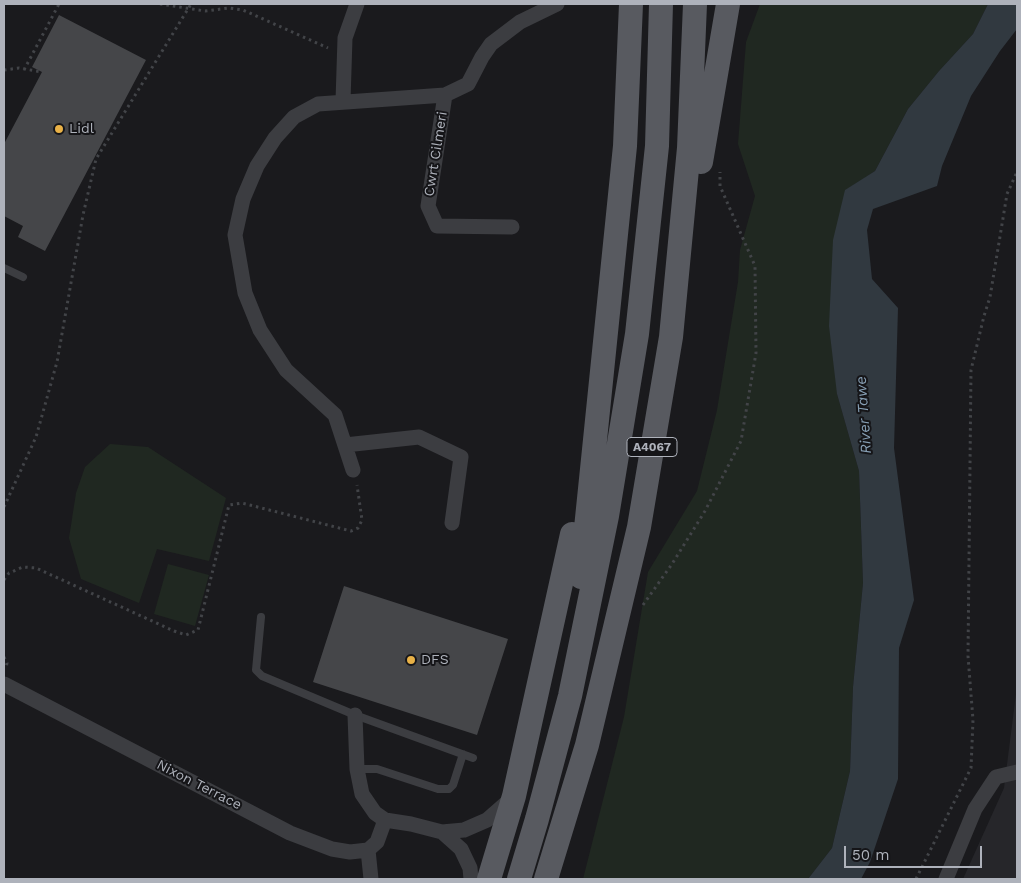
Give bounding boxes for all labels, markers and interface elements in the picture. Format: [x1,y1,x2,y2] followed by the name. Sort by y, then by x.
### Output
[421,110,451,198] street label: Cwrt Cilmeri
[69,121,94,137] place label: Lidl
[53,123,65,135] marker: Lidl
[852,376,876,454] water label: River Tawe
[627,438,677,457] road number: A4067
[421,652,449,668] place label: DFS
[405,654,417,666] marker: DFS
[154,756,244,814] street label: Nixon Terrace
[846,836,984,868] scale bar
[852,846,889,864] text: 50 m

